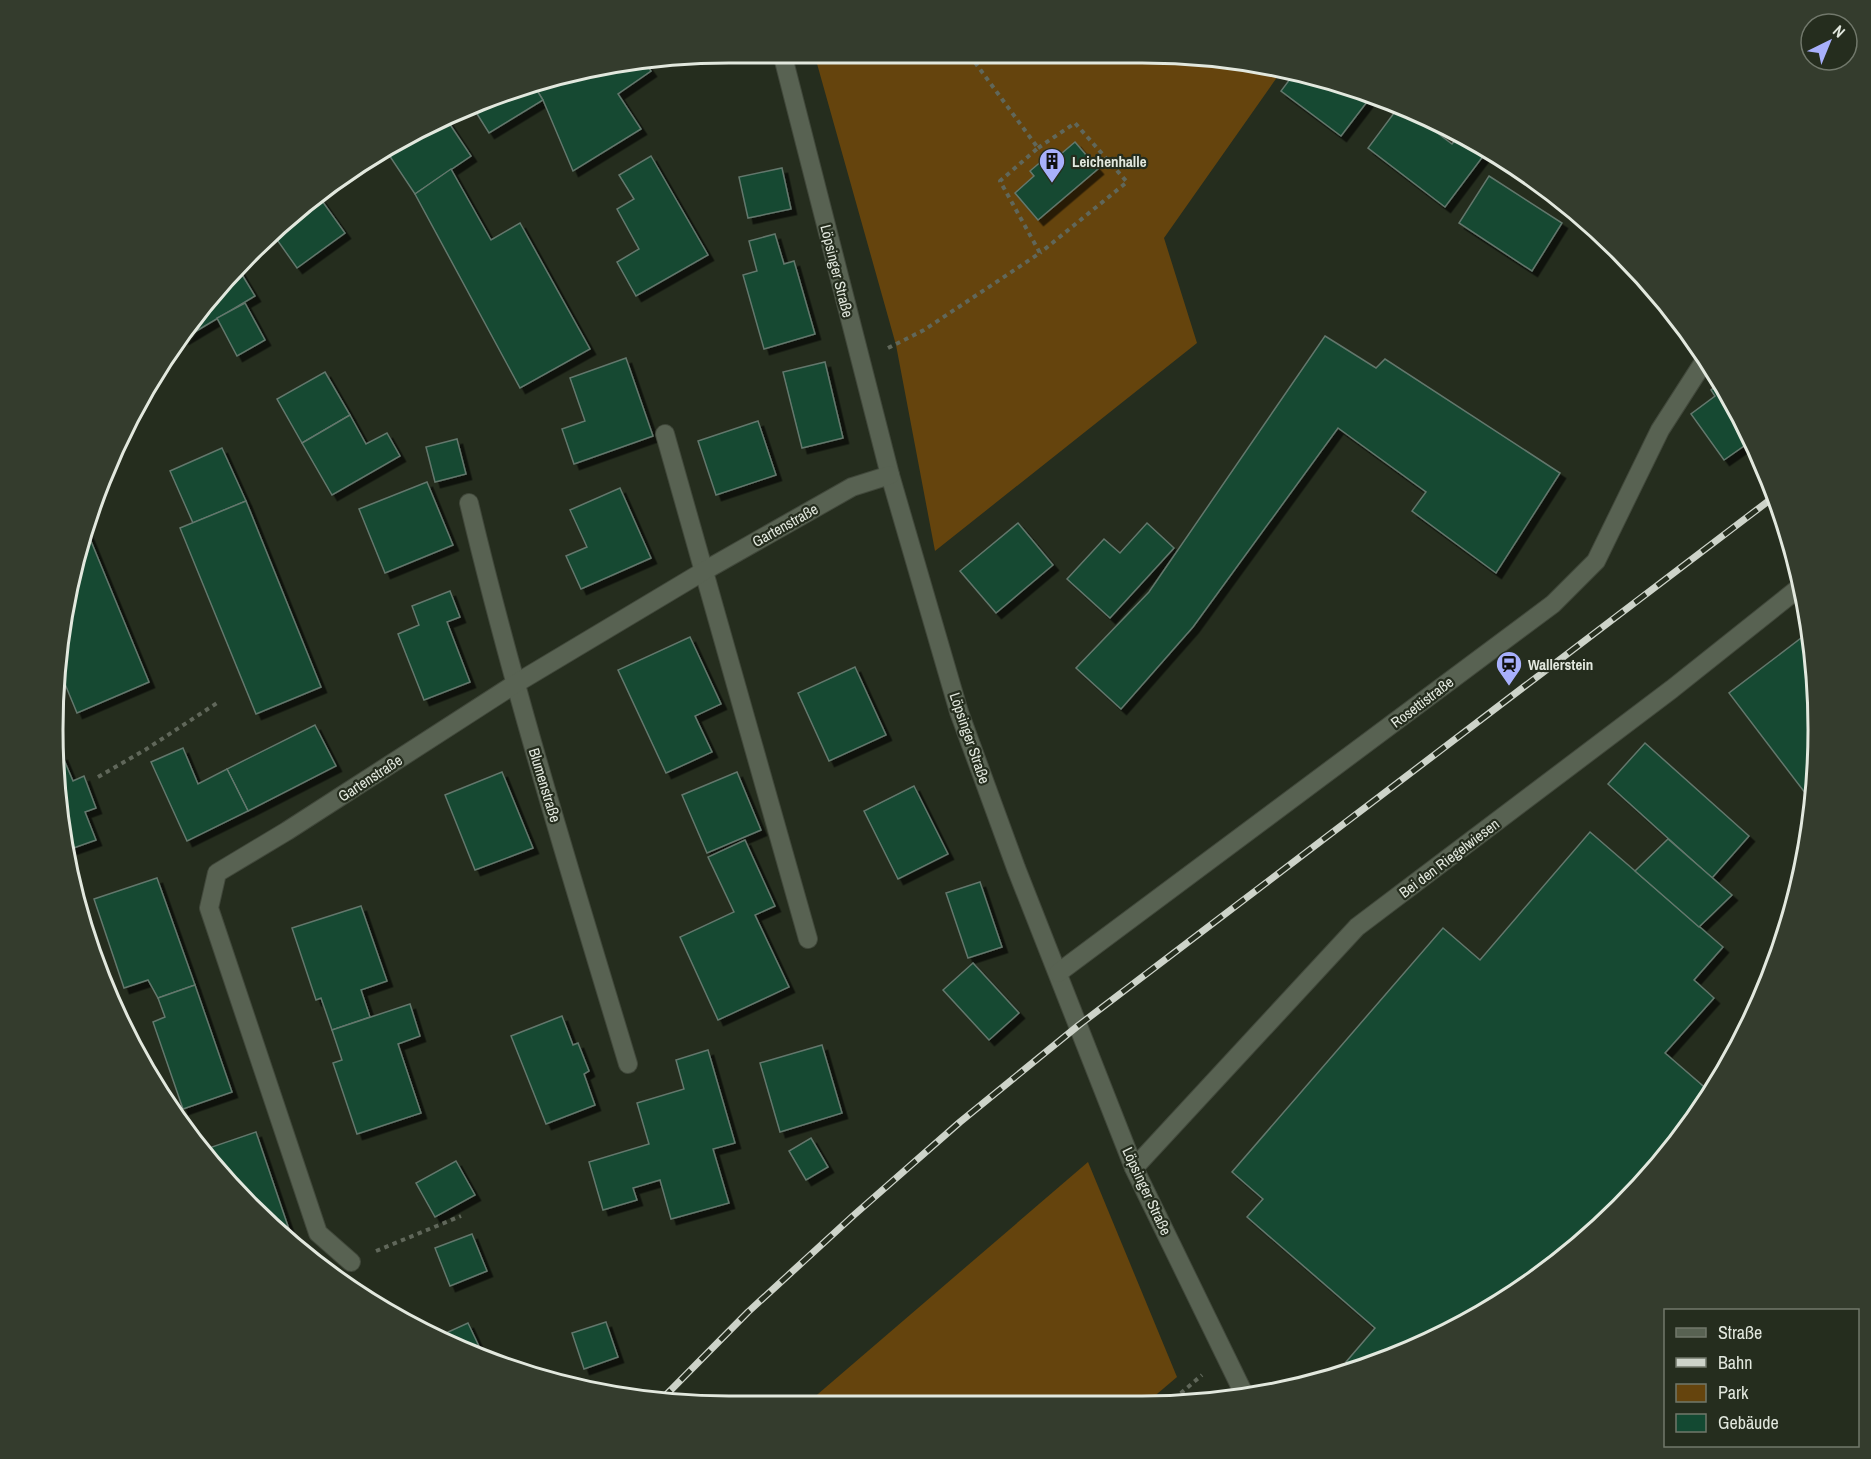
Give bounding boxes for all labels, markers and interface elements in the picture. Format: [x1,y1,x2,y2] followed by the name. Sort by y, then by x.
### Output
[1799,12,1859,72] north arrow
[1828,20,1850,42] text: N
[1037,146,1067,184] building icon: Leichenhalle
[1072,151,1147,172] place label: Leichenhalle
[815,222,859,320] street label: Löpsinger Straße
[748,498,822,552] street label: Gartenstraße
[1494,649,1524,687] station icon: Wallerstein
[1528,654,1593,675] place label: Wallerstein
[1386,671,1458,733] street label: Rosettistraße
[945,690,995,786] street label: Löpsinger Straße
[524,745,566,825] street label: Blumenstraße
[334,749,406,807] street label: Gartenstraße
[1395,813,1503,903] street label: Bei den Riegelwiesen
[1117,1143,1177,1239] street label: Löpsinger Straße
[1664,1309,1859,1447] legend
[1718,1320,1762,1345] text: Straße
[1718,1350,1752,1375] text: Bahn
[1718,1380,1749,1405] text: Park
[1718,1410,1779,1435] text: Gebäude

